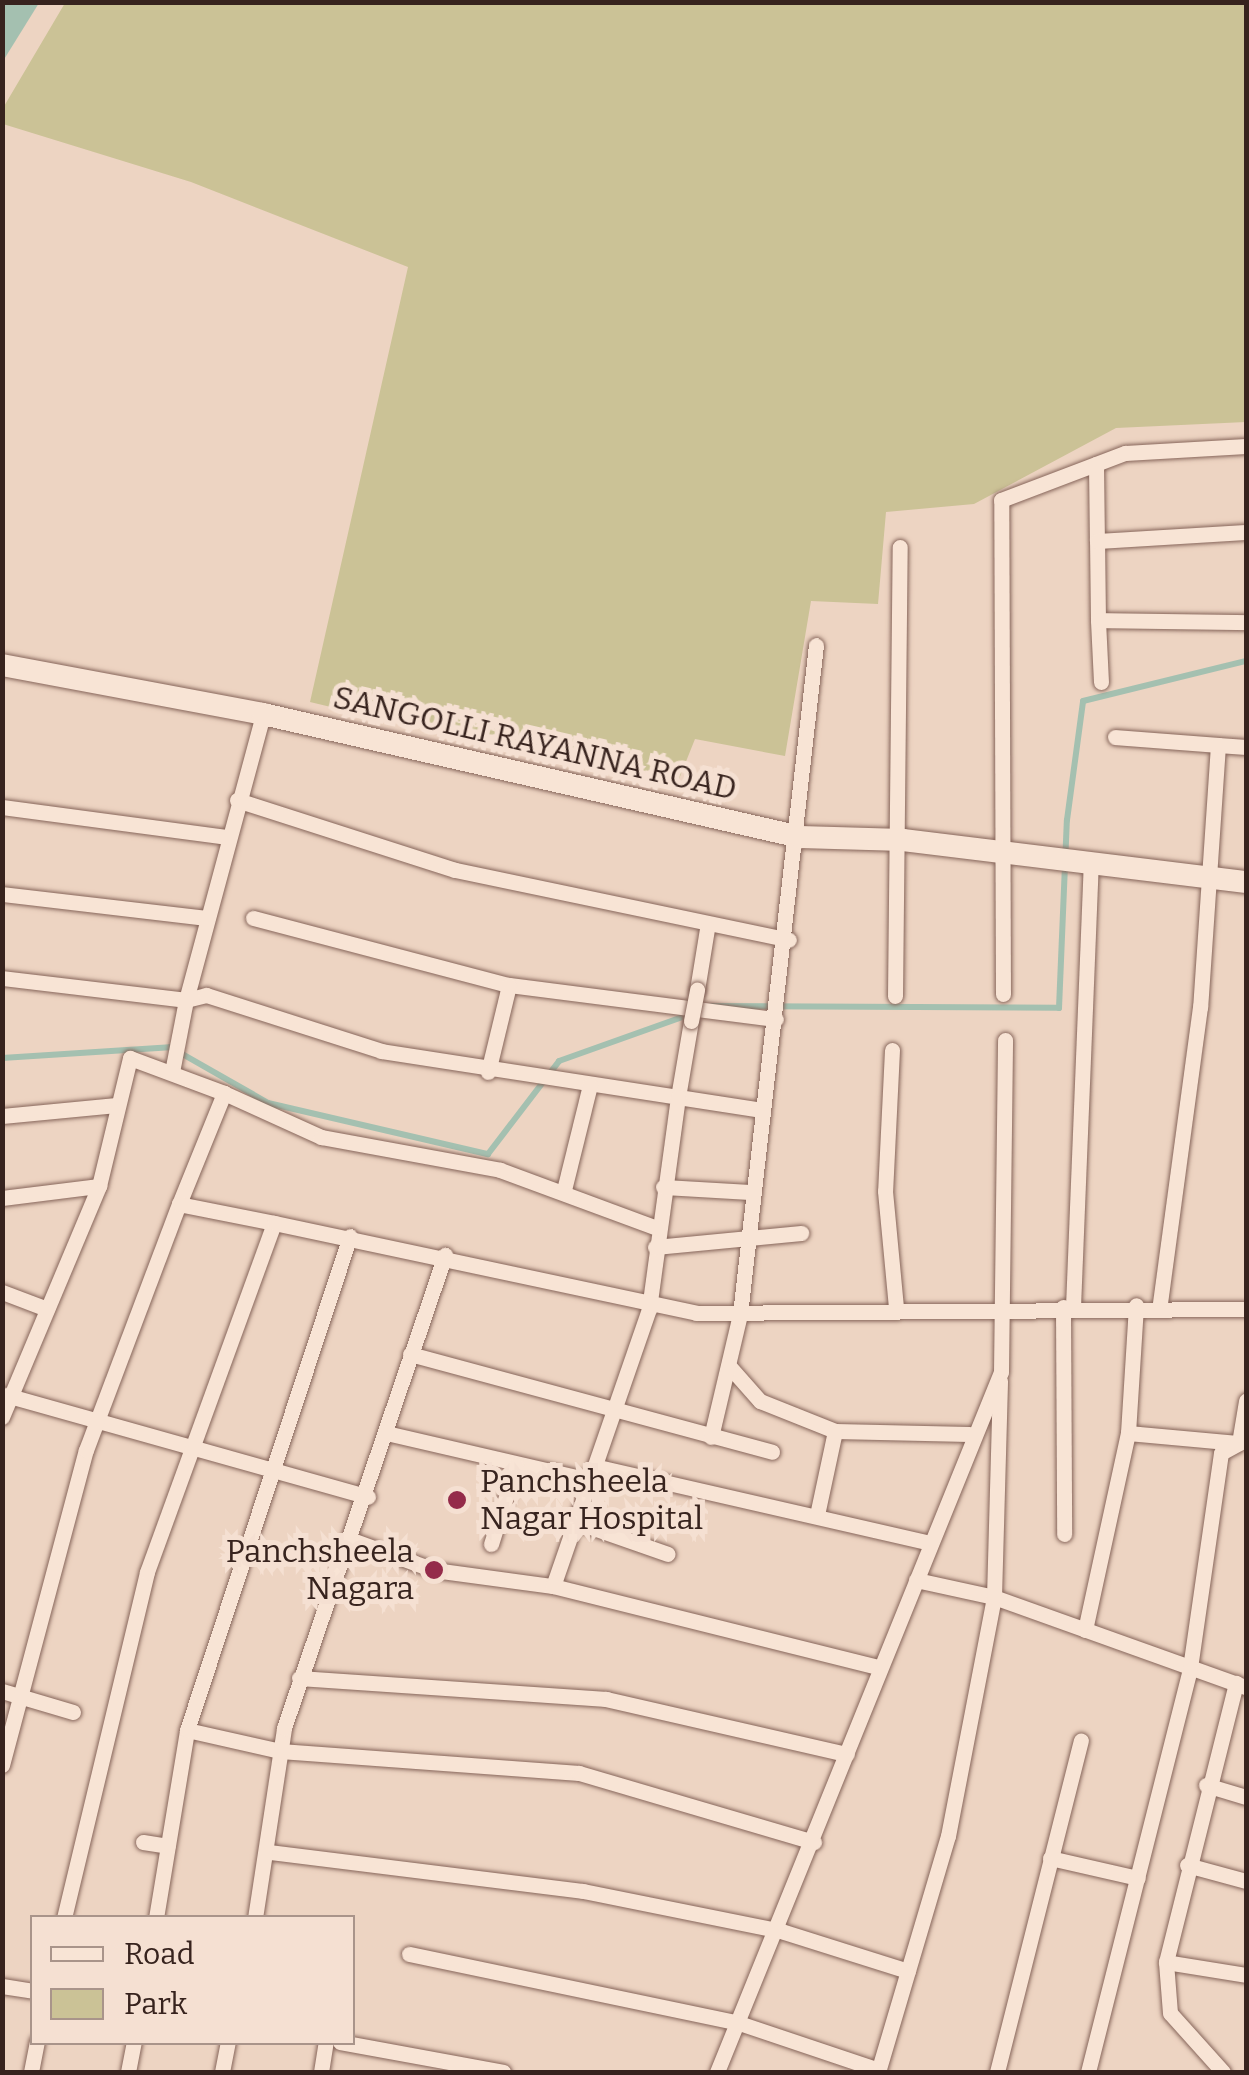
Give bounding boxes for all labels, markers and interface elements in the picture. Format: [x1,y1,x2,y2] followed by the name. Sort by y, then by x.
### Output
[330,678,740,808] street label: SANGOLLI RAYANNA ROAD
[480,1463,703,1538] place label: Panchsheela Nagar Hospital
[444,1487,470,1513] marker: Panchsheela Nagar Hospital
[226,1533,414,1608] place label: Panchsheela Nagara
[423,1559,445,1581] marker: Panchsheela Nagara
[30,1915,355,2045] legend
[124,1936,195,1972] text: Road
[124,1986,187,2022] text: Park

